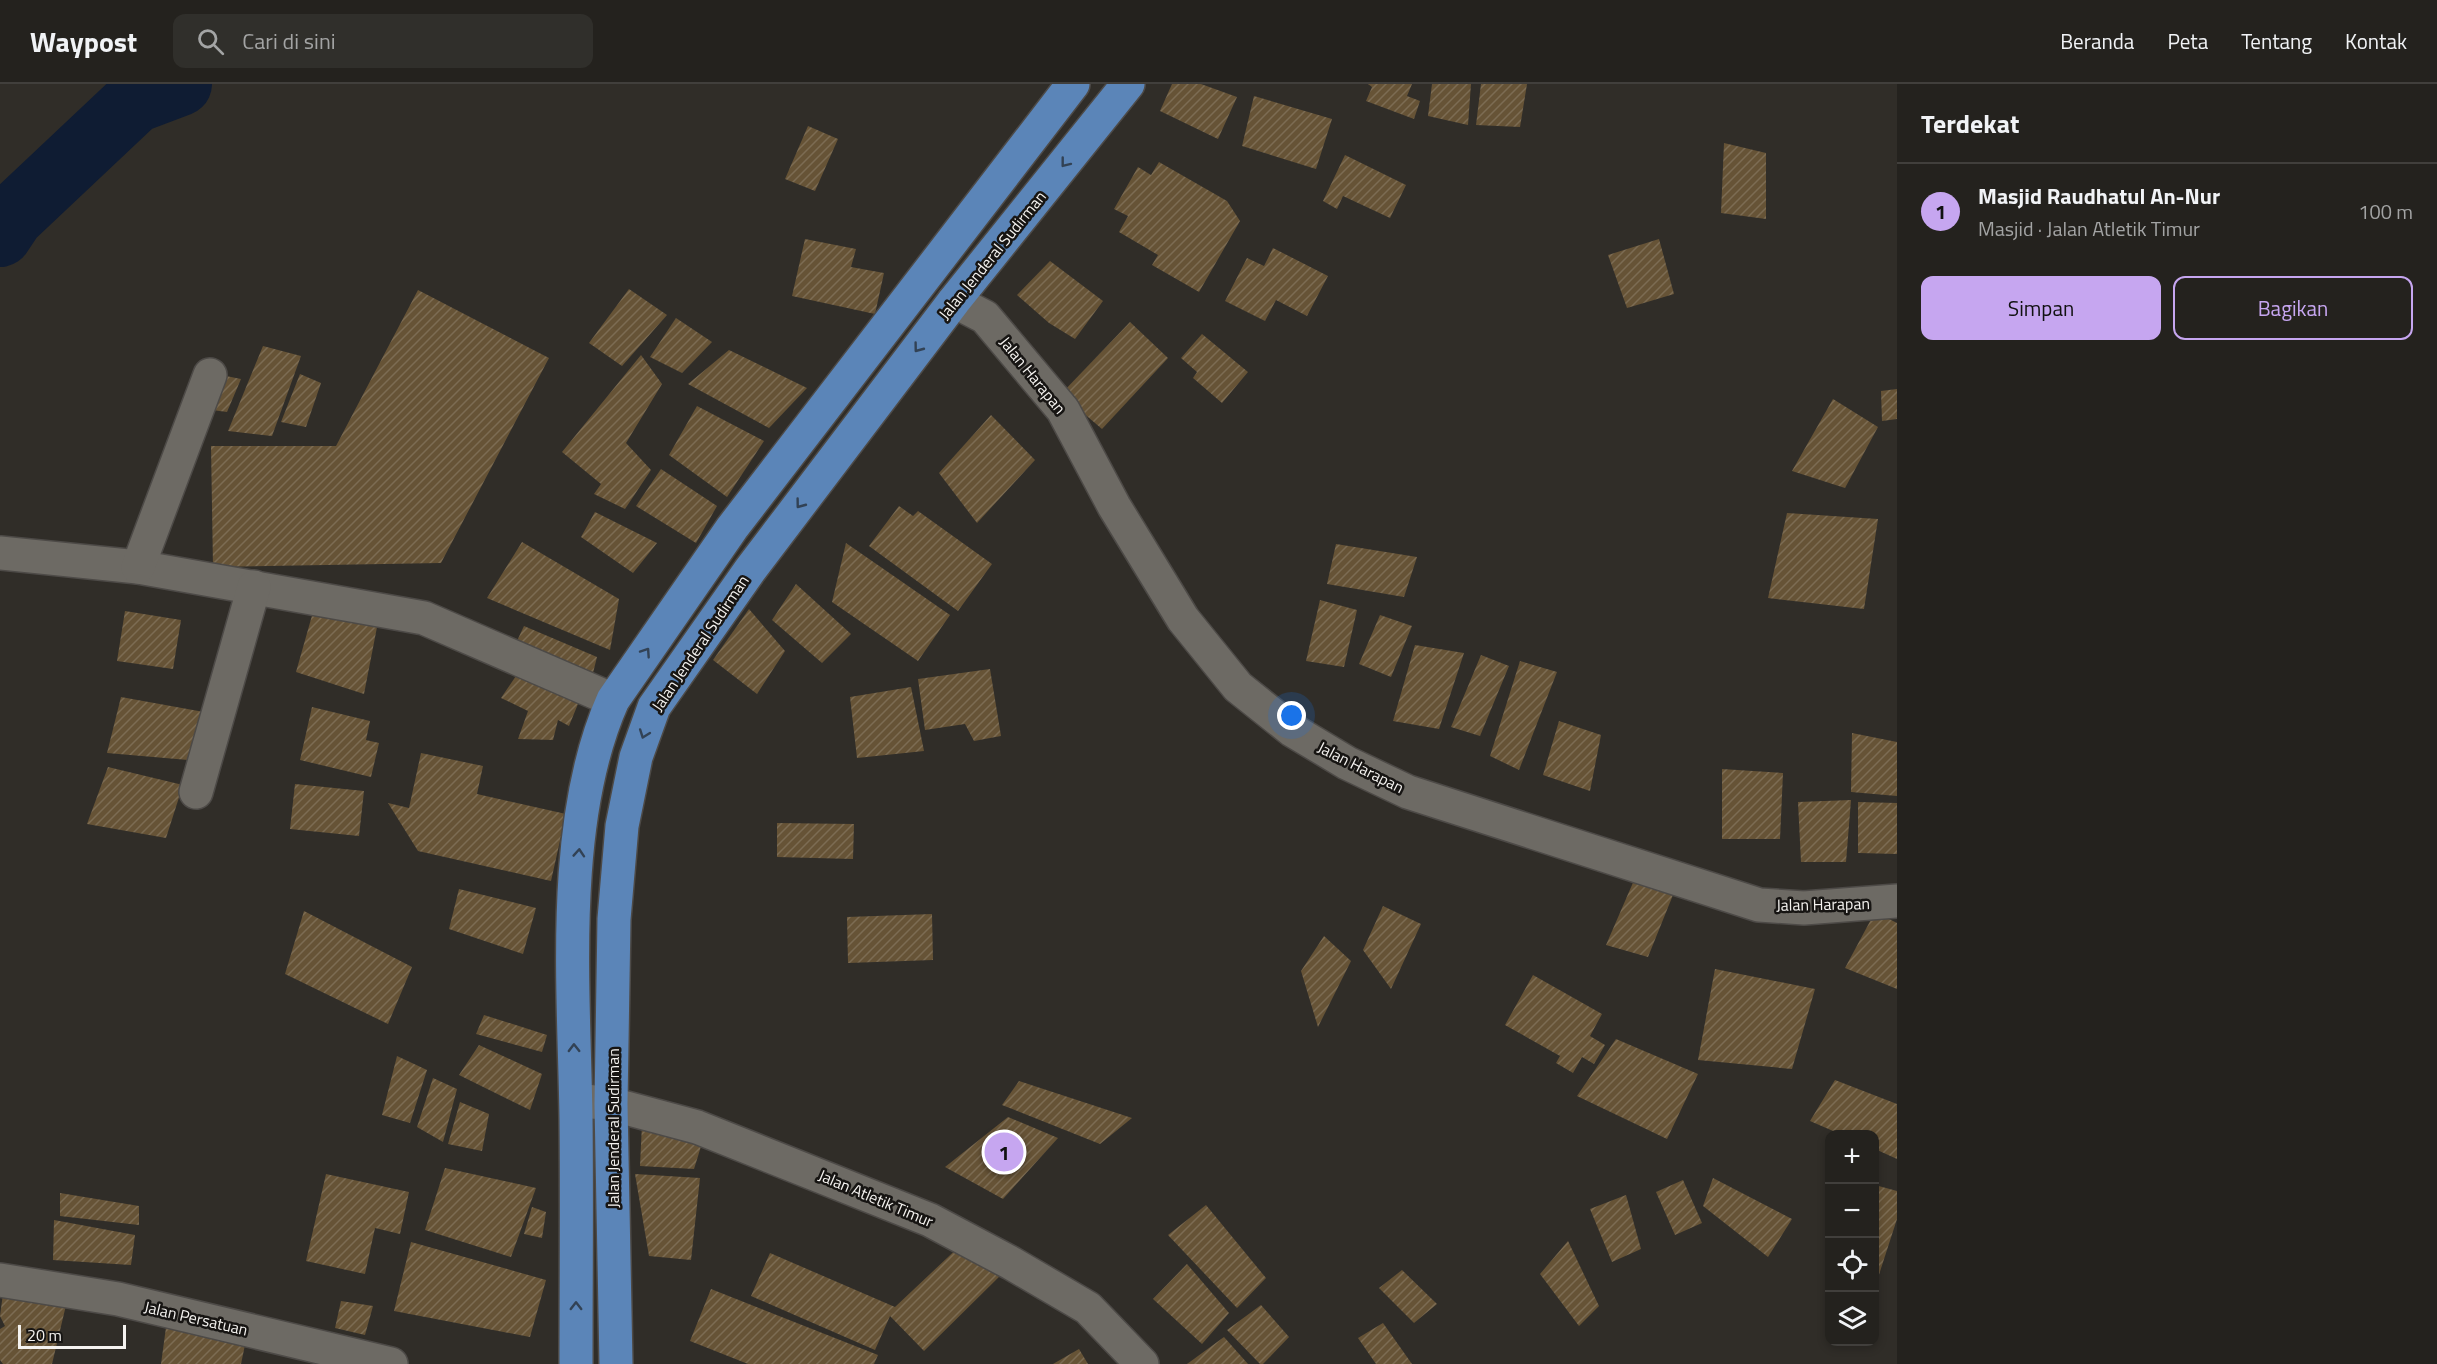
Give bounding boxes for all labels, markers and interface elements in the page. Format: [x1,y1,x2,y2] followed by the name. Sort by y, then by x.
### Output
[173,14,593,68] search box
[30,20,137,63] text: Waypost
[242,24,336,58] text: Cari di sini
[194,25,227,58] icon: search
[2060,25,2134,57] text: Beranda
[2167,25,2208,57] text: Peta
[2241,25,2312,57] text: Tentang
[2345,25,2407,57] text: Kontak
[1921,104,2020,143] text: Terdekat
[1062,156,1073,167] one-way arrow
[1978,179,2220,213] text: Masjid Raudhatul An-Nur
[932,185,1052,325] street label: Jalan Jenderal Sudirman
[1935,196,1946,227] text: 1
[2358,196,2413,227] text: 100 m
[1978,213,2200,244] text: Masjid · Jalan Atletik Timur
[1921,276,2161,340] button: Simpan
[2173,276,2413,340] button: Bagikan
[994,331,1072,419] street label: Jalan Harapan
[914,342,925,353] one-way arrow
[797,497,808,508] one-way arrow
[645,570,755,716] street label: Jalan Jenderal Sudirman
[639,647,650,658] one-way arrow
[1277,701,1306,730] your location
[639,728,652,739] one-way arrow
[1314,735,1408,799] street label: Jalan Harapan
[572,848,585,857] one-way arrow
[1776,891,1870,917] street label: Jalan Harapan
[568,1043,580,1052] one-way arrow
[601,1048,625,1208] street label: Jalan Jenderal Sudirman
[984,1130,1024,1174] pin: 1
[1825,1130,1879,1346] map controls
[1825,1130,1879,1184] button: +
[815,1163,938,1233] street label: Jalan Atletik Timur
[1825,1184,1879,1238] button: −
[1825,1238,1879,1292] button: locate
[1825,1292,1879,1346] button: layers
[142,1294,250,1342] street label: Jalan Persatuan
[570,1301,582,1310] one-way arrow
[18,1322,126,1350] scale bar
[27,1323,62,1347] text: 20 m

